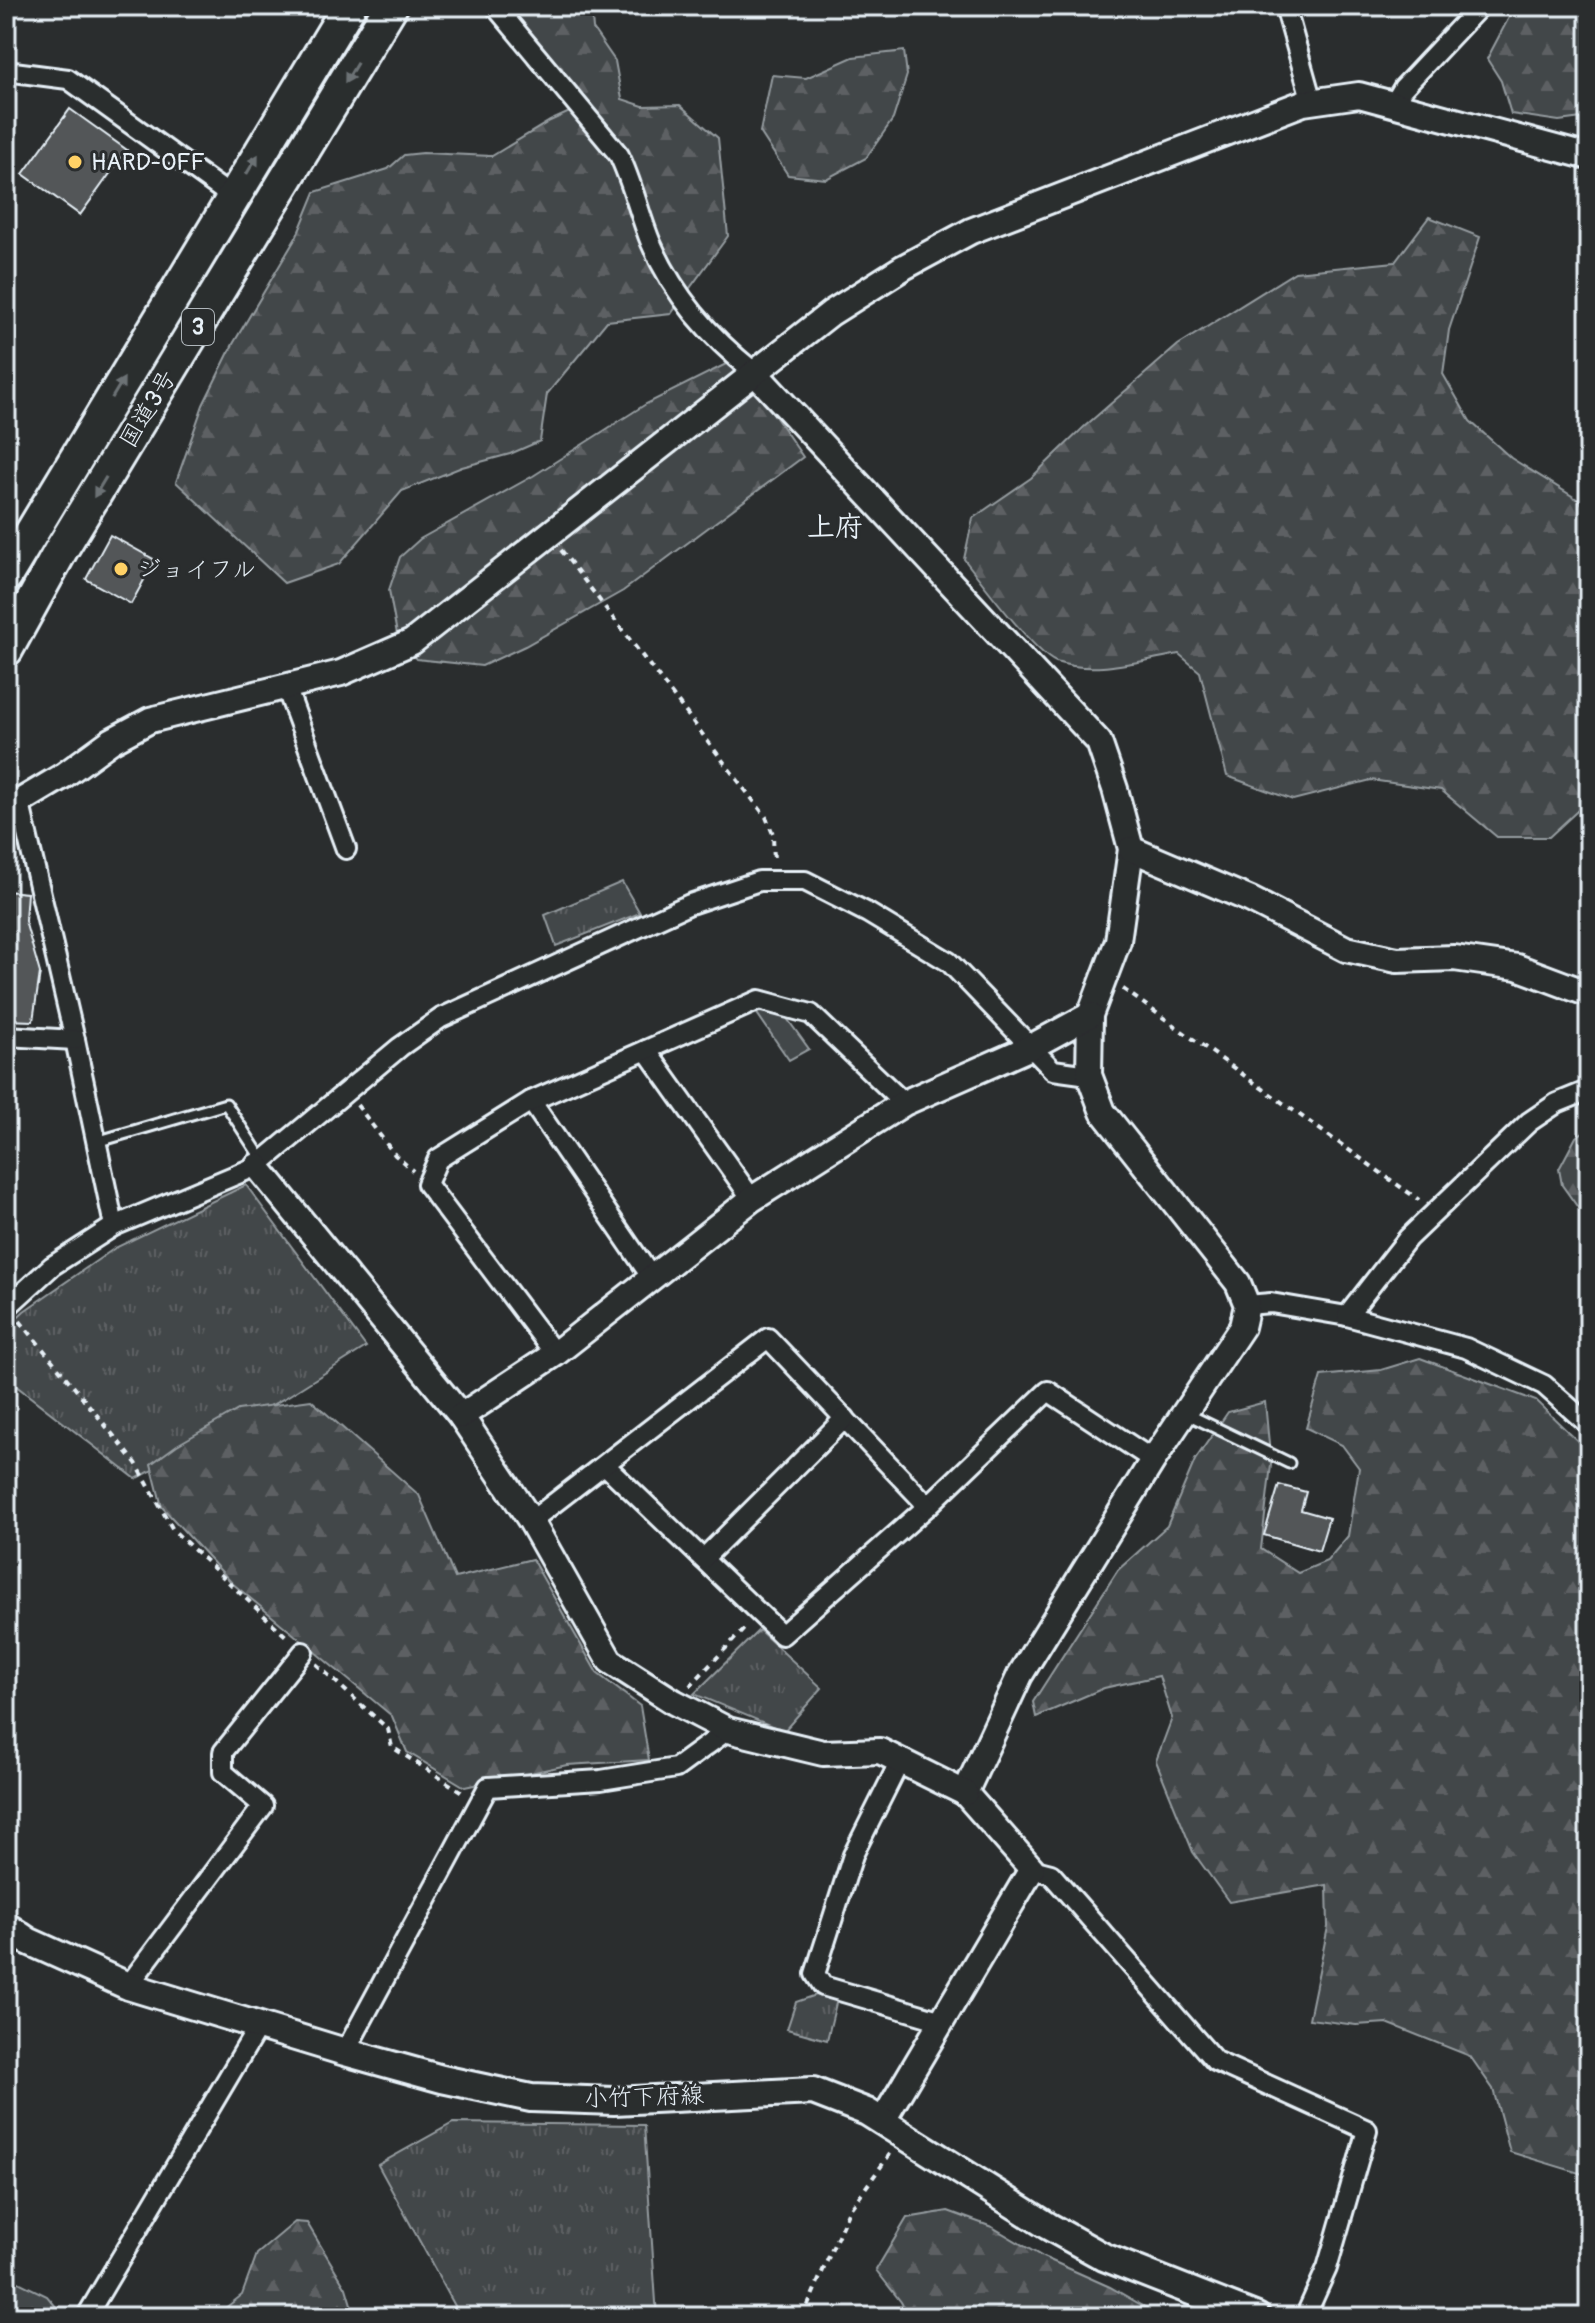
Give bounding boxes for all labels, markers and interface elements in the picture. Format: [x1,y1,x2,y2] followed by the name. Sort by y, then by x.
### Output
[345,62,359,84] one-way arrow
[91,148,205,177] place label: HARD-OFF
[66,153,84,171] marker: HARD-OFF
[245,154,259,176] one-way arrow
[182,309,214,345] road number: 3
[114,365,182,453] street label: 国道3号
[111,377,125,399] one-way arrow
[94,476,108,498] one-way arrow
[807,510,863,545] district label: 上府
[137,555,256,584] place label: ジョイフル
[112,560,130,578] marker: ジョイフル
[584,2080,704,2114] street label: 小竹下府線

